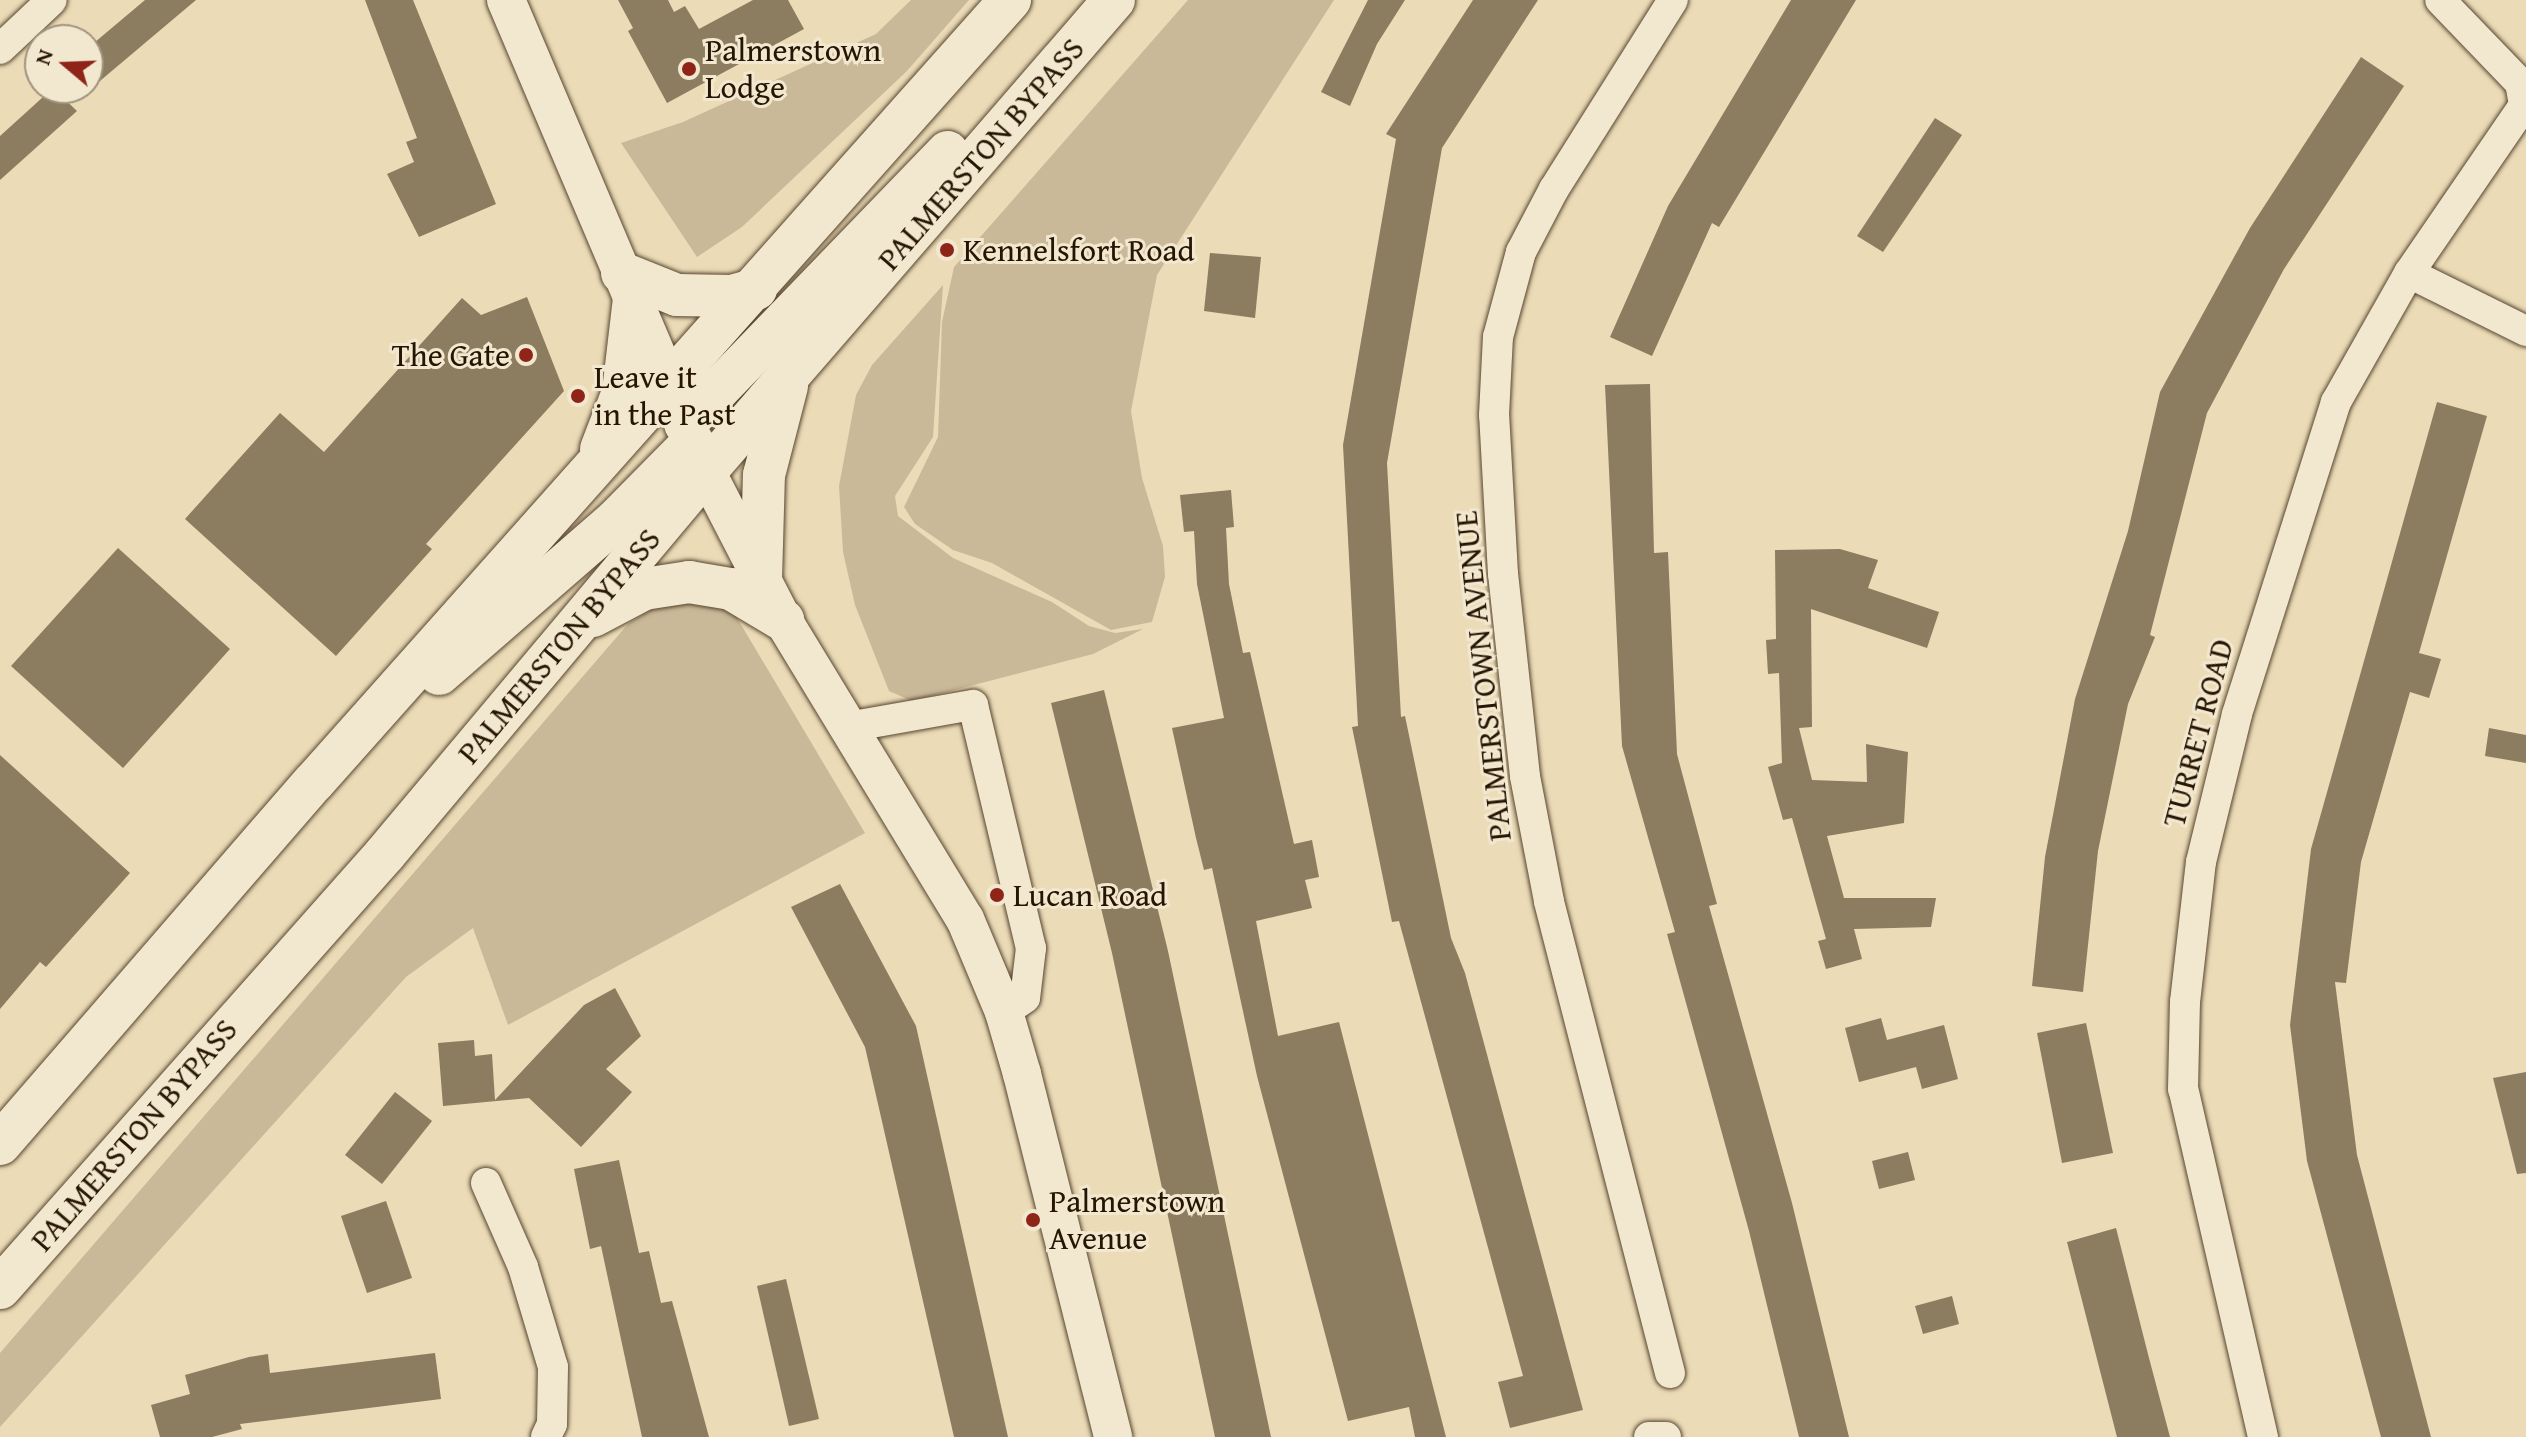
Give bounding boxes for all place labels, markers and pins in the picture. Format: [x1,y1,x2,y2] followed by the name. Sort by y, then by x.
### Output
[705,32,881,107] place label: Palmerstown Lodge
[680,60,698,78] marker: Palmerstown Lodge
[963,231,1195,269] place label: Kennelsfort Road
[938,241,956,259] marker: Kennelsfort Road
[392,336,510,374] place label: The Gate
[517,346,535,364] marker: The Gate
[594,359,736,434] place label: Leave it in the Past
[569,387,587,405] marker: Leave it in the Past
[1013,876,1167,914] place label: Lucan Road
[988,886,1006,904] marker: Lucan Road
[1049,1183,1225,1258] place label: Palmerstown Avenue
[1024,1211,1042,1229] marker: Palmerstown Avenue

